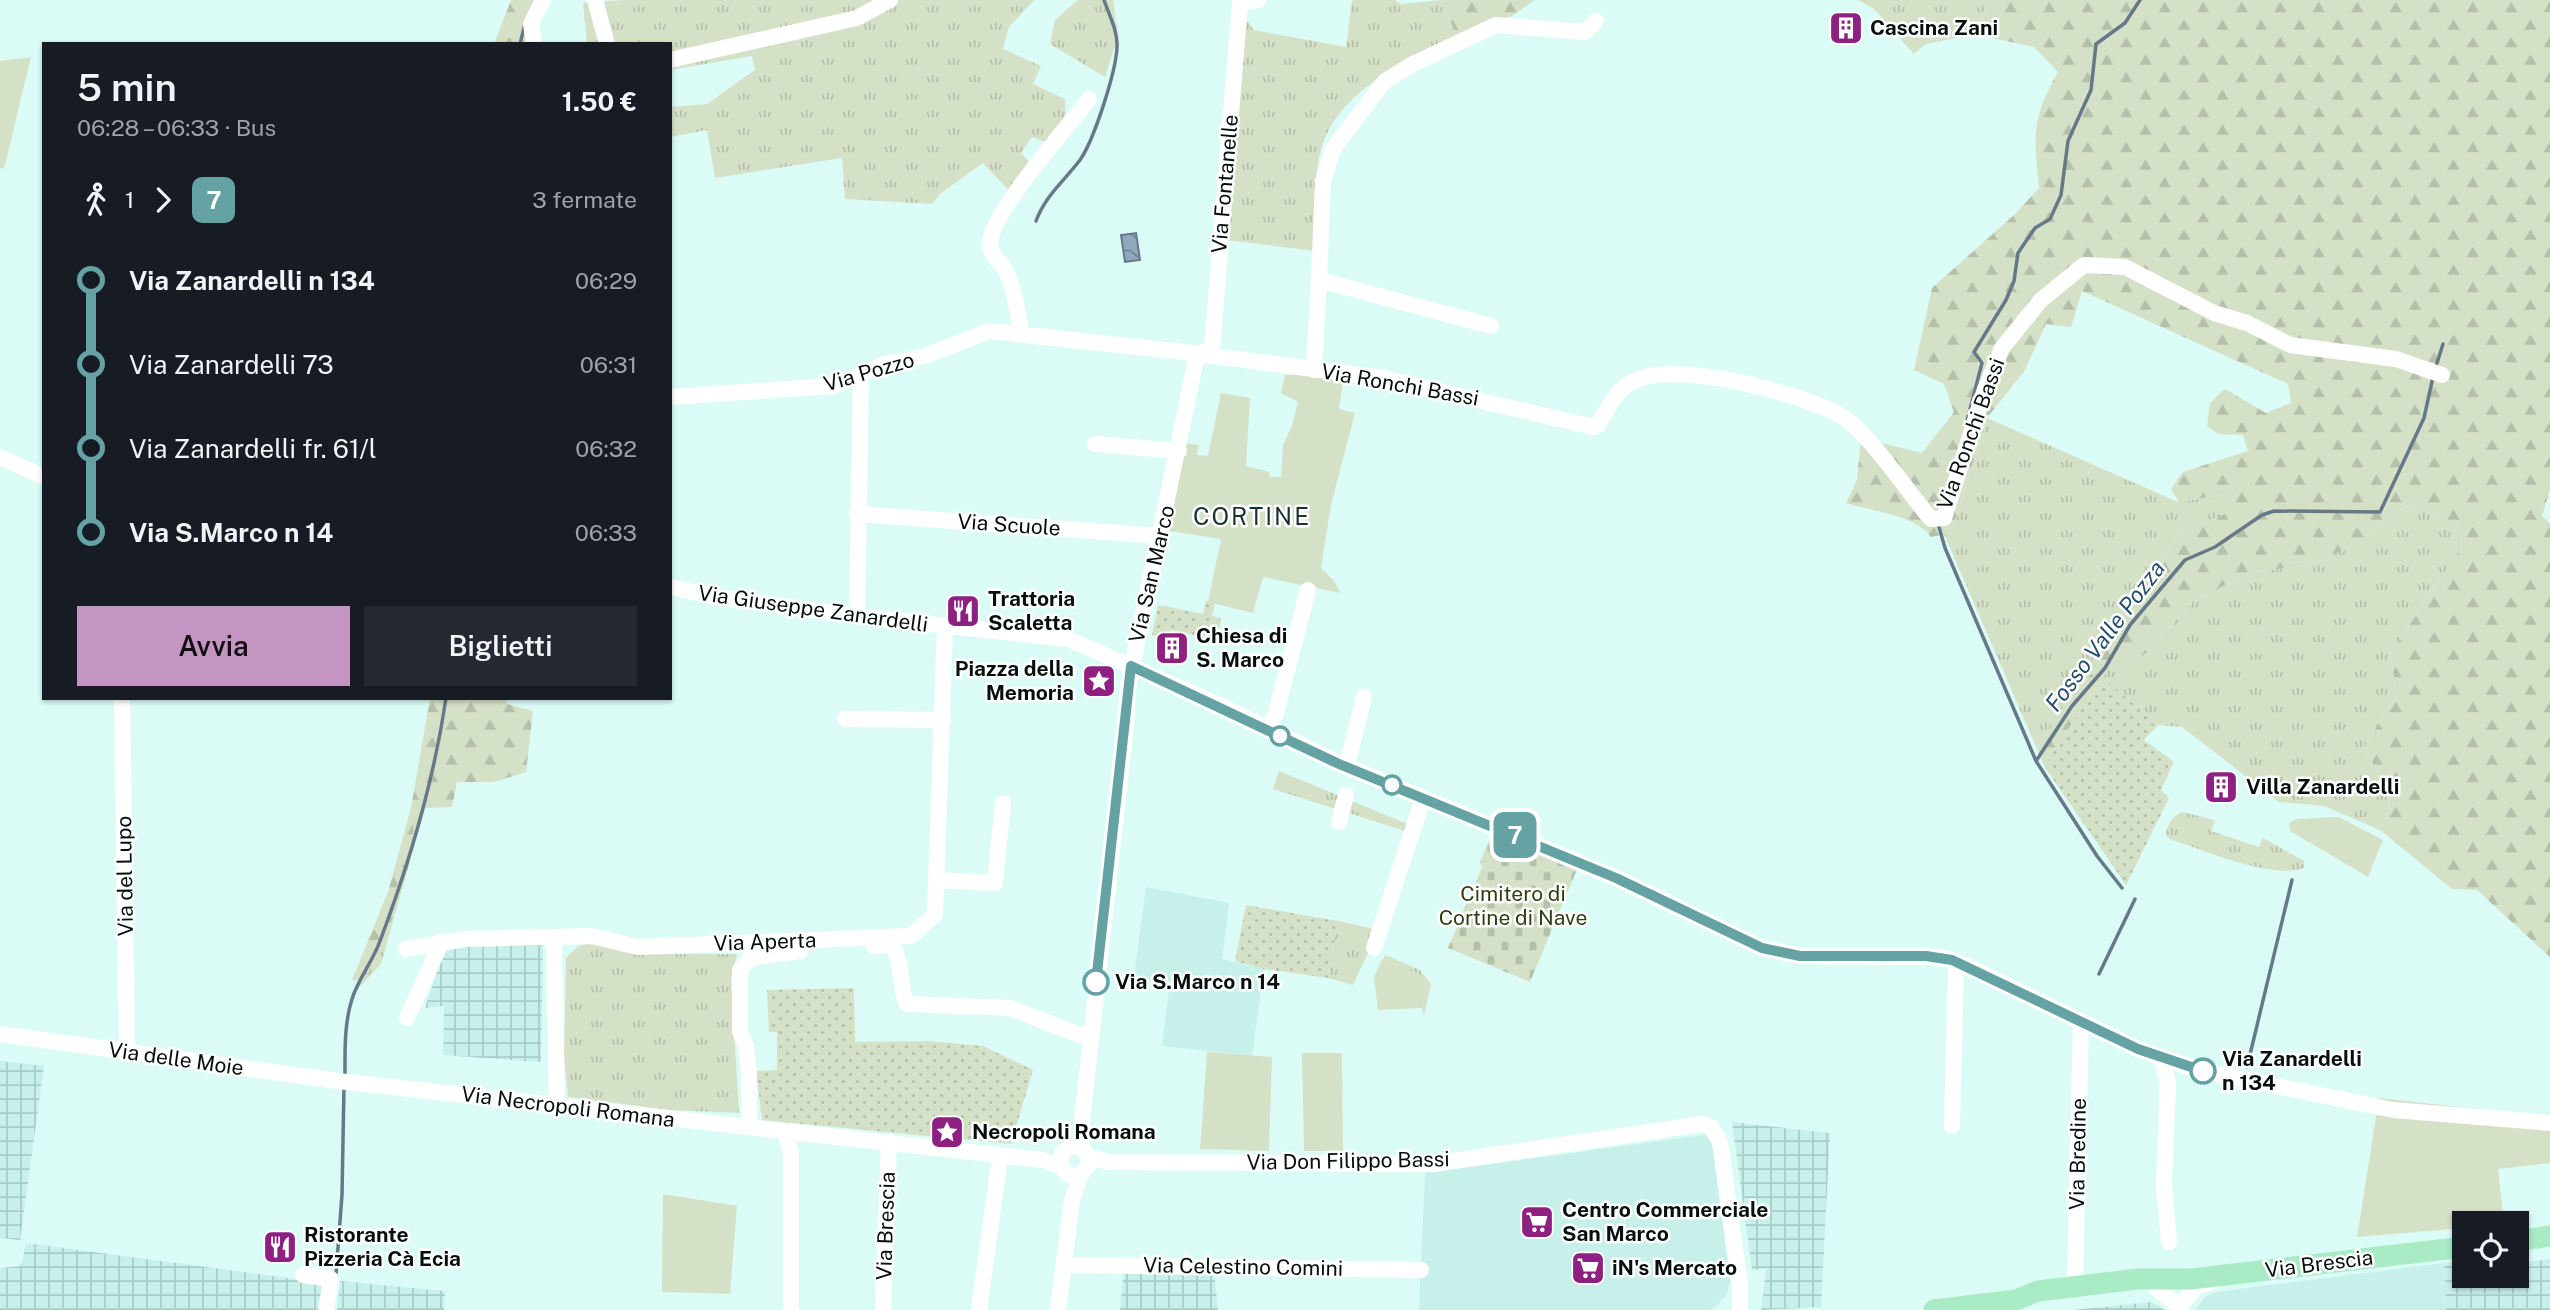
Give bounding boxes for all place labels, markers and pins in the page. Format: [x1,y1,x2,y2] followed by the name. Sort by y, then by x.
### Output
[1827,9,1865,47] building icon: Cascina Zani
[1870,15,1998,40] place label: Cascina Zani
[988,586,1075,635] place label: Trattoria Scaletta
[944,592,982,630] restaurant icon: Trattoria Scaletta
[1196,623,1287,672] place label: Chiesa di S. Marco
[1153,629,1191,667] building icon: Chiesa di S. Marco
[955,656,1074,705] place label: Piazza della Memoria
[1080,662,1118,700] place icon: Piazza della Memoria
[1270,726,1290,746] unlabelled marker
[2202,768,2240,806] building icon: Villa Zanardelli
[2246,774,2399,799] place label: Villa Zanardelli
[1382,775,1402,795] unlabelled marker
[1083,969,1109,995] marker: Via S.Marco n 14
[1115,969,1280,994] place label: Via S.Marco n 14
[2222,1046,2362,1095] place label: Via Zanardelli n 134
[2190,1058,2216,1084] marker: Via Zanardelli n 134
[928,1113,966,1151] place icon: Necropoli Romana
[972,1119,1156,1144] place label: Necropoli Romana
[1562,1197,1768,1246] place label: Centro Commerciale San Marco
[1518,1203,1556,1241] supermarket icon: Centro Commerciale San Marco
[304,1222,461,1271] place label: Ristorante Pizzeria Cà Ecia
[261,1228,299,1266] restaurant icon: Ristorante Pizzeria Cà Ecia
[1569,1249,1607,1287] supermarket icon: iN's Mercato
[1612,1255,1737,1280] place label: iN's Mercato

